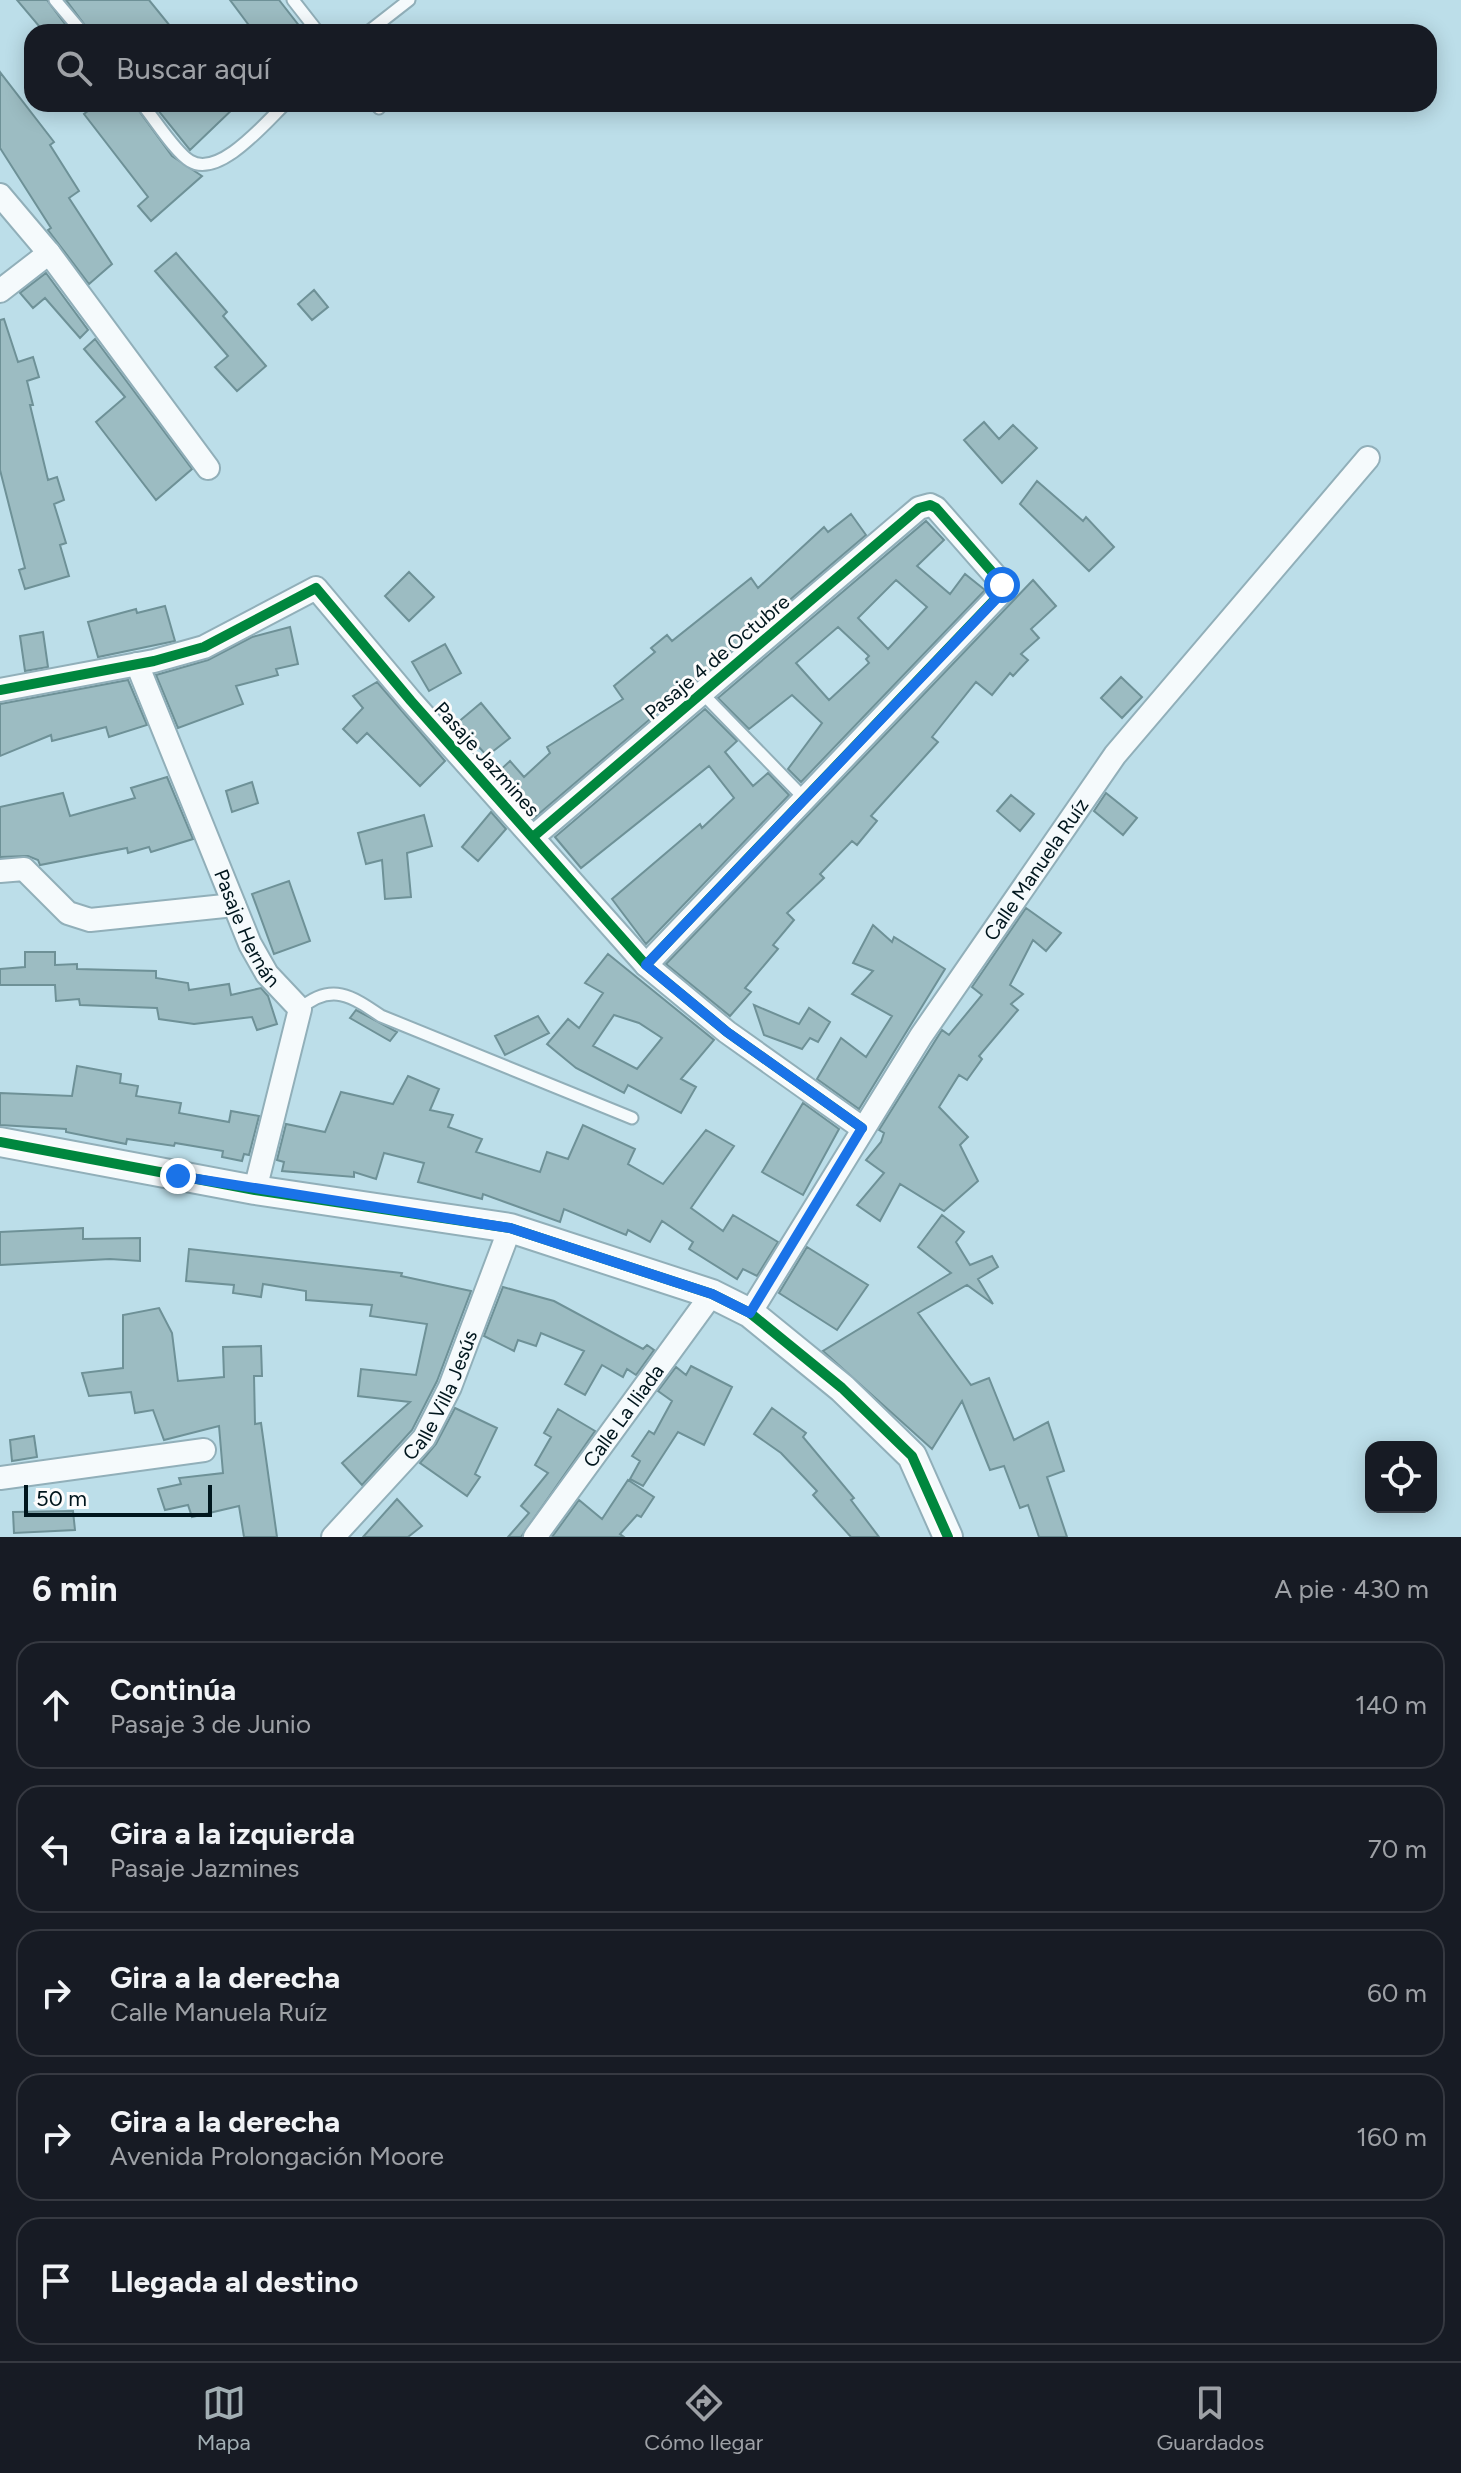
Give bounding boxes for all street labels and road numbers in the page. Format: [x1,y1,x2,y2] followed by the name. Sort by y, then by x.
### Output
[640,589,794,725] street label: Pasaje 4 de Octubre
[429,697,545,821] street label: Pasaje Jazmines
[979,794,1093,945] street label: Calle Manuela Ruíz
[209,866,285,992] street label: Pasaje Hernán
[398,1327,482,1465] street label: Calle Villa Jesús
[578,1360,669,1472] street label: Calle La Iliada

